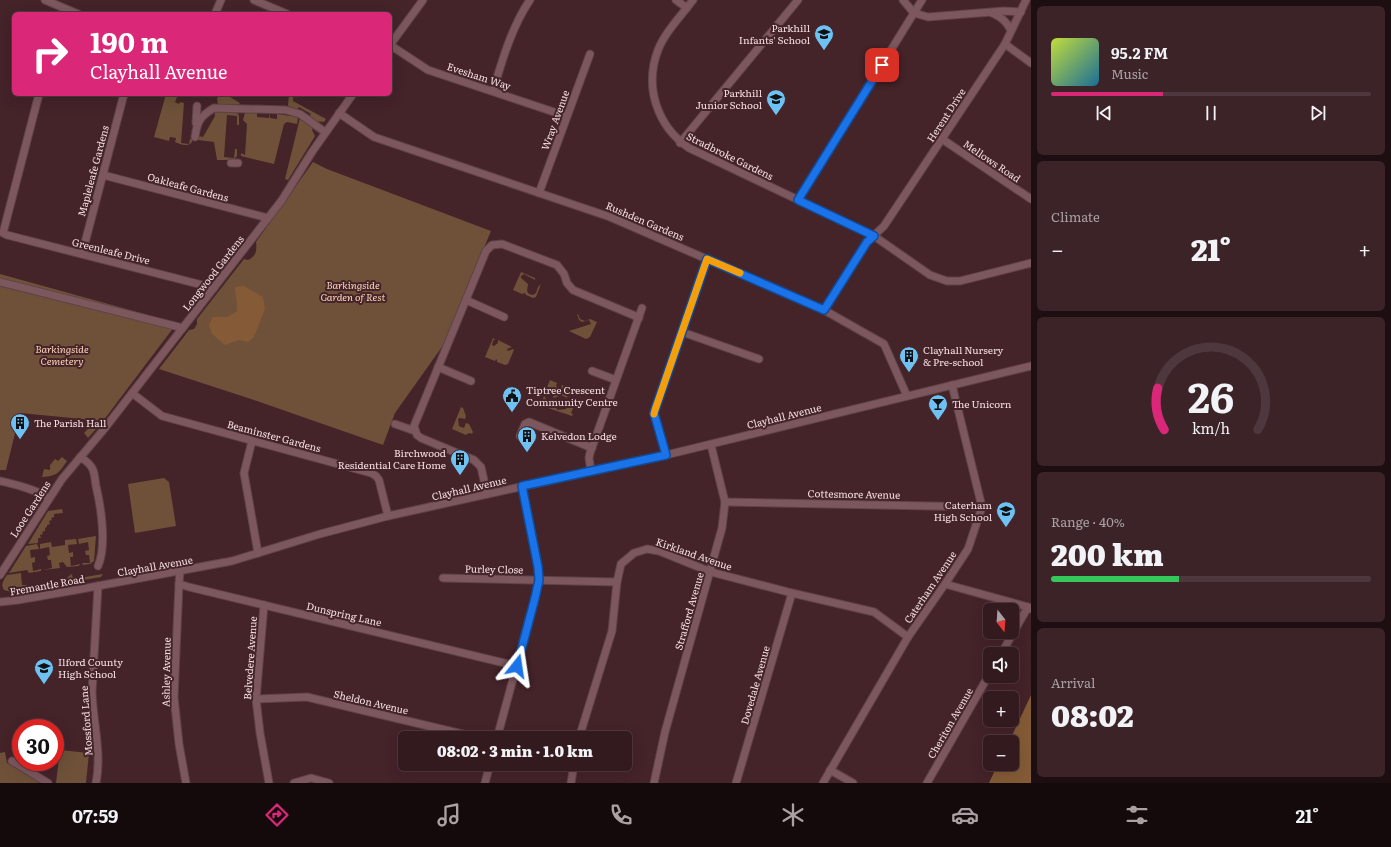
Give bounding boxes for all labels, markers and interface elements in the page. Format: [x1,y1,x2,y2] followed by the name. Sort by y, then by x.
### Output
[90,20,168,62] text: 190 m
[739,20,811,47] place label: Parkhill Infants' School
[813,23,835,51] school or university icon: Parkhill Infants' School
[24,28,76,80] icon: right
[1111,41,1168,64] text: 95.2 FM
[865,48,899,82] pin
[871,54,893,76] icon: arrive
[90,58,227,85] text: Clayhall Avenue
[445,58,513,93] street label: Evesham Way
[1111,64,1148,83] text: Music
[696,85,763,112] place label: Parkhill Junior School
[922,85,969,145] street label: Herent Drive
[537,88,572,152] street label: Wray Avenue
[765,88,787,116] school or university icon: Parkhill Junior School
[1093,102,1115,124] icon: previous
[1200,102,1222,124] icon: pause
[1307,102,1329,124] icon: next
[73,123,112,218] street label: Mapleleafe Gardens
[684,128,777,183] street label: Stradbroke Gardens
[960,136,1024,185] street label: Mellows Road
[146,168,231,205] street label: Oakleafe Gardens
[604,197,687,244] street label: Rushden Gardens
[1051,207,1100,226] text: Climate
[1191,226,1231,270] text: 21°
[178,231,247,314] street label: Longwood Gardens
[1051,232,1064,265] text: −
[1358,232,1371,265] text: +
[70,234,152,267] street label: Greenleafe Drive
[320,277,386,304] park label: Barkingside Garden of Rest
[35,341,89,368] park label: Barkingside Cemetery
[923,342,1004,369] place label: Clayhall Nursery & Pre-school
[898,345,920,373] building icon: Clayhall Nursery & Pre-school
[1188,363,1234,425] text: 26
[526,382,618,409] place label: Tiptree Crescent Community Centre
[501,385,523,413] public building icon: Tiptree Crescent Community Centre
[927,393,949,421] bar icon: The Unicorn
[952,396,1012,411] place label: The Unicorn
[745,399,823,432] street label: Clayhall Avenue
[9,412,31,440] building icon: The Parish Hall
[34,415,107,430] place label: The Parish Hall
[226,416,323,455] street label: Beaminster Gardens
[1192,416,1231,437] text: km/h
[516,425,538,453] building icon: Kelvedon Lodge
[541,428,617,443] place label: Kelvedon Lodge
[338,445,446,472] place label: Birchwood Residential Care Home
[449,448,471,476] building icon: Birchwood Residential Care Home
[430,472,508,503] street label: Clayhall Avenue
[6,477,54,540] street label: Looe Gardens
[808,485,900,502] street label: Cottesmore Avenue
[934,497,993,524] place label: Caterham High School
[995,500,1017,528] school or university icon: Caterham High School
[1051,512,1125,531] text: Range · 40%
[1051,531,1164,575] text: 200 km
[654,533,734,574] street label: Kirkland Avenue
[900,548,959,626] street label: Caterham Avenue
[116,551,194,580] street label: Clayhall Avenue
[465,560,523,577] street label: Purley Close
[670,570,707,652] street label: Strafford Avenue
[8,571,86,598] street label: Fremantle Road
[305,598,383,629] street label: Dunspring Lane
[983,603,1019,639] north arrow
[983,603,1019,771] map controls
[239,616,260,700] street label: Belvedere Avenue
[157,637,174,707] street label: Ashley Avenue
[736,644,773,726] street label: Dovedale Avenue
[496,645,538,687] position arrow
[983,647,1019,683] button: sound
[58,654,123,681] place label: Ilford County High School
[33,657,55,685] school or university icon: Ilford County High School
[1051,673,1095,692] text: Arrival
[923,684,976,761] street label: Cheriton Avenue
[76,685,95,757] street label: Mossford Lane
[332,686,410,717] street label: Sheldon Avenue
[983,691,1019,727] button: +
[1051,692,1134,736] text: 08:02
[12,719,64,771] speed limit sign: 30
[983,735,1019,771] button: −
[437,739,593,762] text: 08:02 · 3 min · 1.0 km
[263,801,291,829] icon: directions
[435,801,463,829] icon: music
[607,801,635,829] icon: phone
[779,801,807,829] icon: climate
[951,801,979,829] icon: car
[1123,801,1151,829] icon: filters
[72,802,118,829] text: 07:59
[1295,802,1319,829] text: 21°

